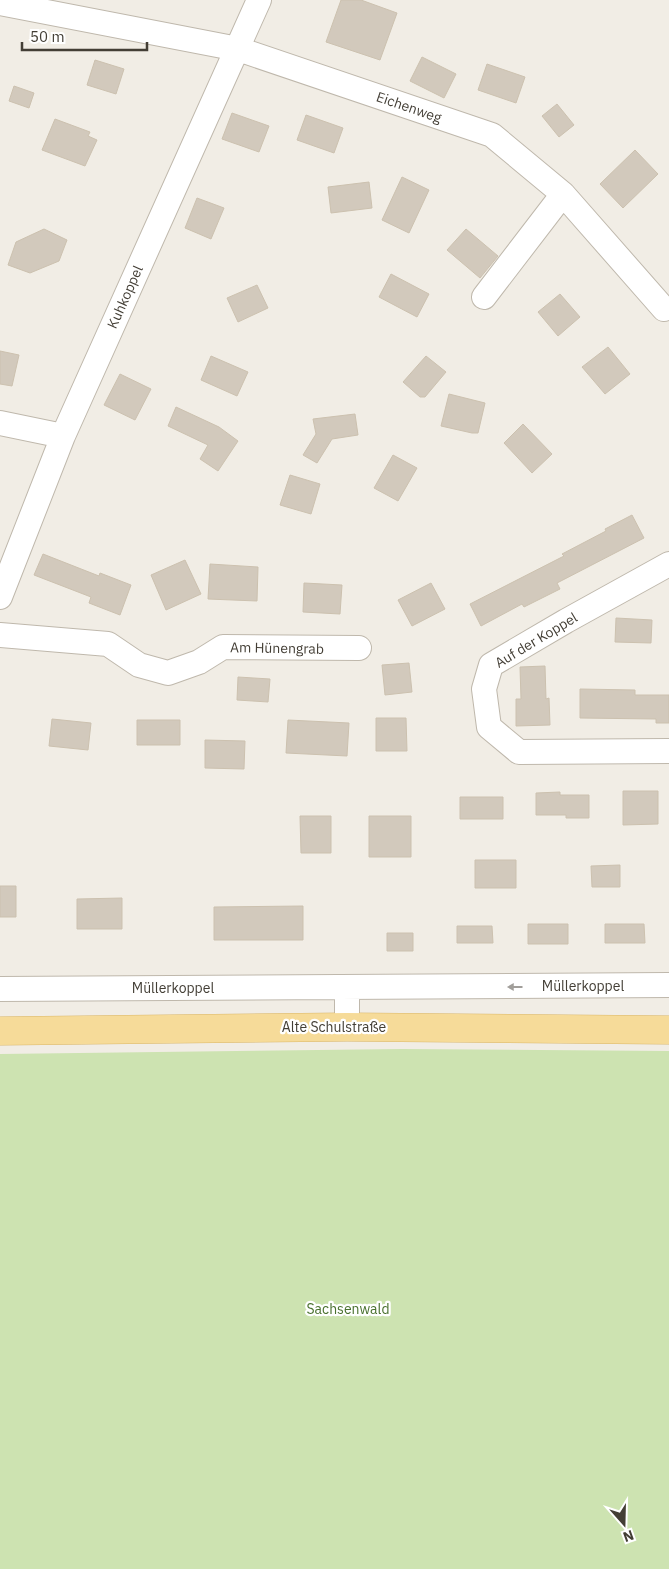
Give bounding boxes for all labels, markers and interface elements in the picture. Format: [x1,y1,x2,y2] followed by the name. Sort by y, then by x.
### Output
[22,20,148,52] scale bar
[30,27,65,46] text: 50 m
[374,87,445,127] street label: Eichenweg
[103,262,147,331] street label: Kuhkoppel
[491,608,581,672] street label: Auf der Koppel
[230,638,324,658] street label: Am Hünengrab
[542,977,624,995] street label: Müllerkoppel
[132,979,214,997] street label: Müllerkoppel
[507,983,523,991] one-way arrow
[282,1018,386,1036] street label: Alte Schulstraße
[306,1300,390,1318] park label: Sachsenwald
[599,1499,649,1549] north arrow
[621,1526,636,1546] text: N

